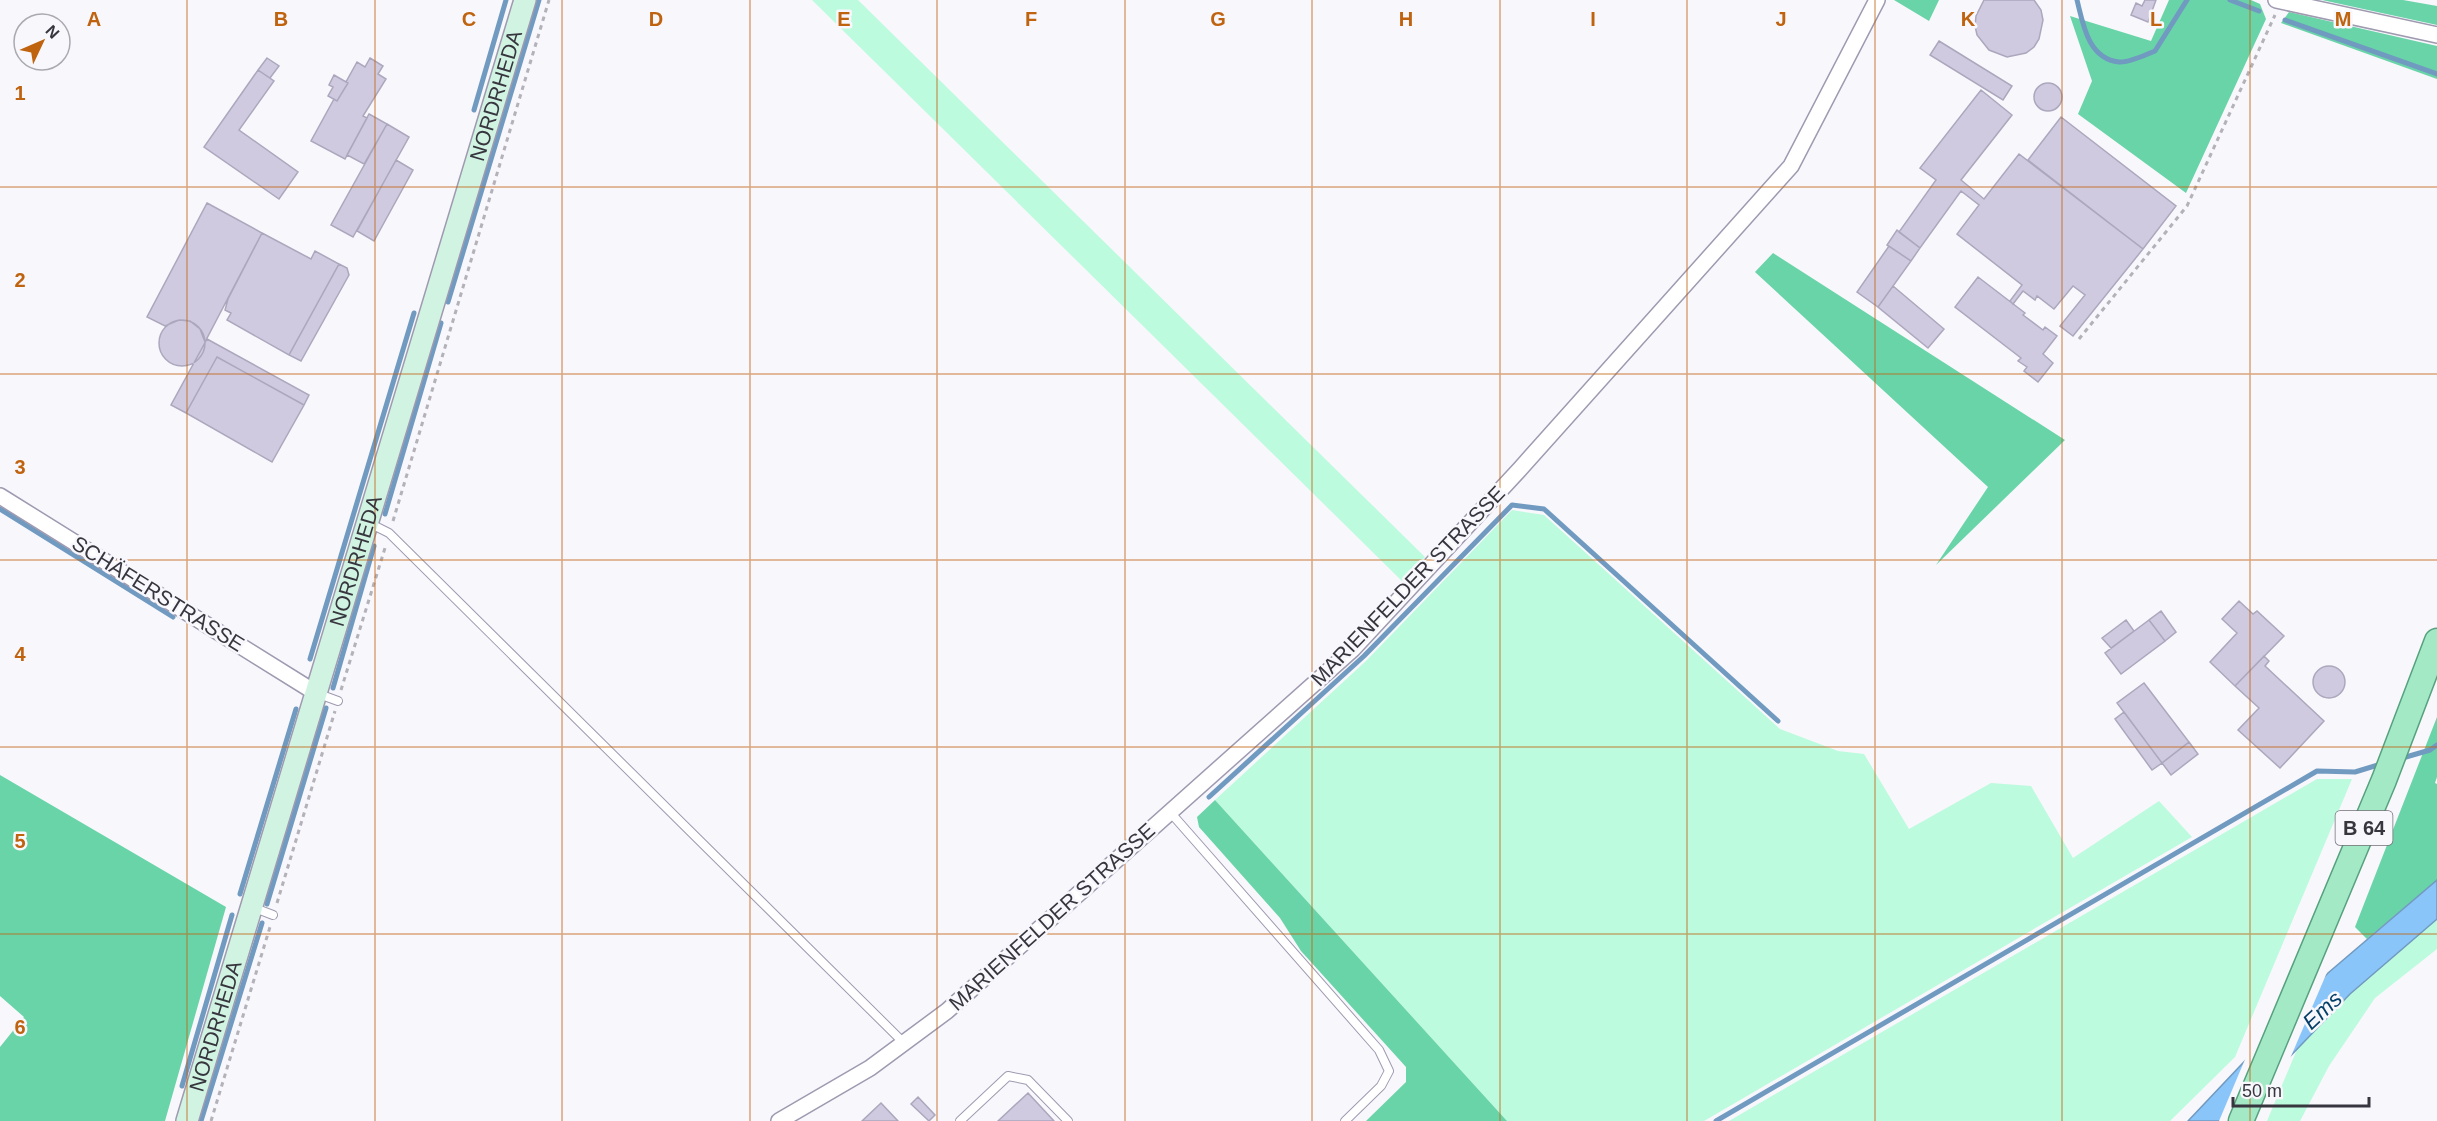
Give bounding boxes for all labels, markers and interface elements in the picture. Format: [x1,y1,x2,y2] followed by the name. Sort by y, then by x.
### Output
[87,8,101,30] text: A
[274,8,288,30] text: B
[462,8,476,30] text: C
[649,8,663,30] text: D
[837,8,851,30] text: E
[1025,8,1037,30] text: F
[1210,8,1226,30] text: G
[1399,8,1413,30] text: H
[1590,8,1596,30] text: I
[1775,8,1787,30] text: J
[1961,8,1976,30] text: K
[2150,8,2162,30] text: L
[2335,8,2351,30] text: M
[12,12,72,72] north arrow
[42,22,63,42] text: N
[465,27,526,164] street label: NORDRHEDA
[14,82,26,104] text: 1
[14,269,26,291] text: 2
[14,456,26,478] text: 3
[1306,481,1509,690] street label: MARIENFELDER STRASSE
[325,493,386,629] street label: NORDRHEDA
[68,531,248,656] street label: SCHÄFERSTRASSE
[14,643,26,665] text: 4
[2336,811,2392,845] road number: B 64
[944,818,1159,1015] street label: MARIENFELDER STRASSE
[14,830,26,852] text: 5
[185,958,246,1094] street label: NORDRHEDA
[2298,986,2347,1035] water label: Ems
[14,1016,26,1038] text: 6
[2233,1070,2370,1108] scale bar
[2242,1081,2282,1101] text: 50 m

